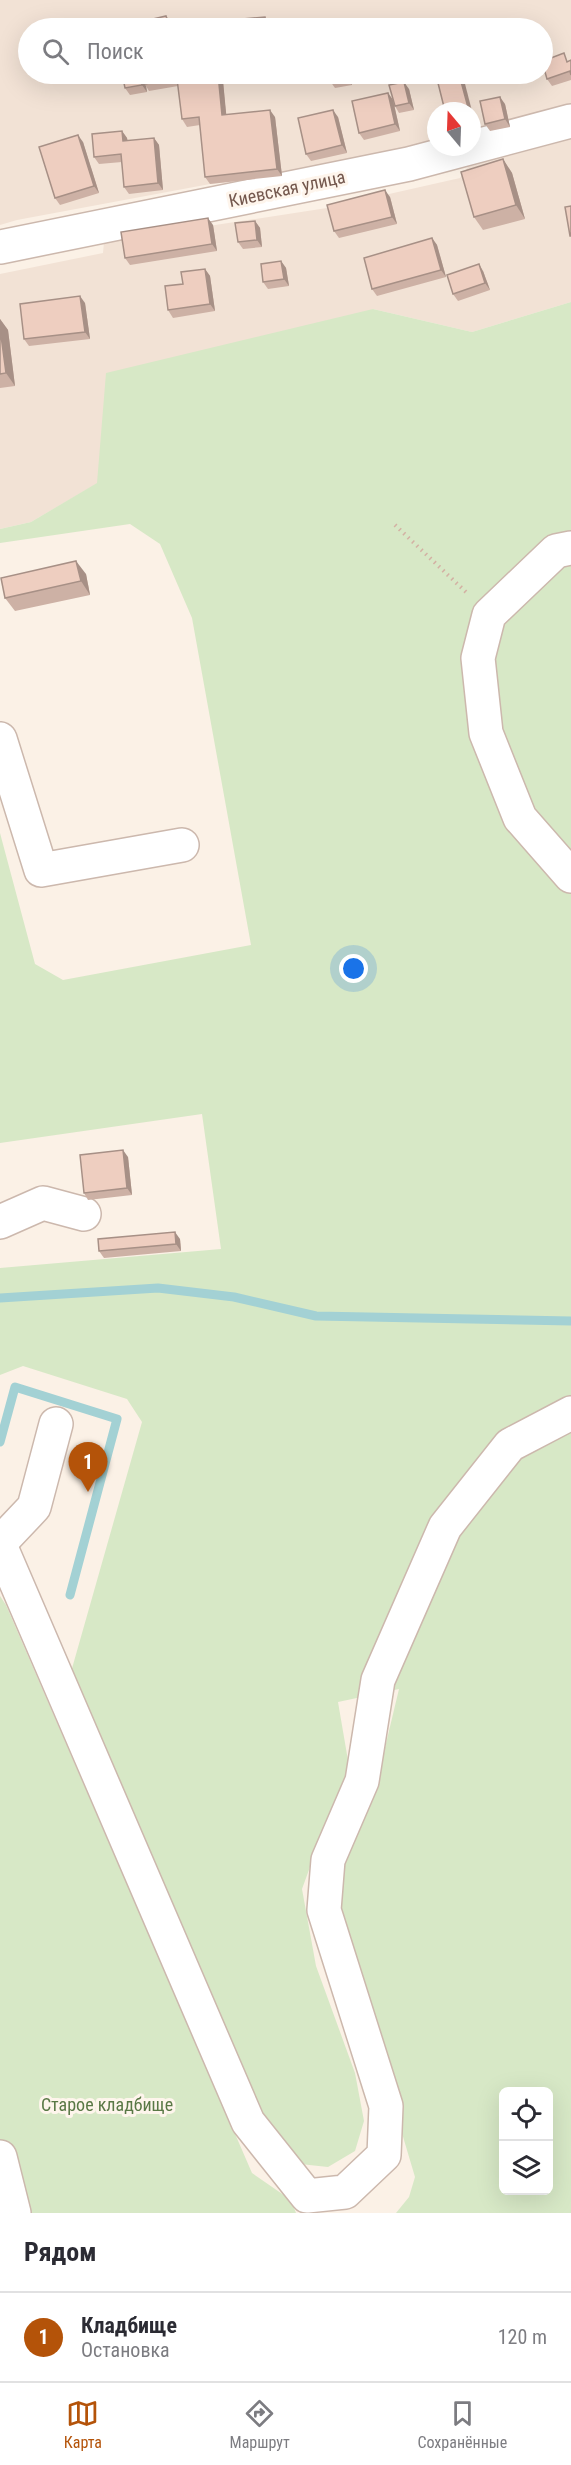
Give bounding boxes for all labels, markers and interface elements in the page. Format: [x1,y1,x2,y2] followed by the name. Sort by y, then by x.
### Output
[18,18,553,84] search box
[39,35,72,68] icon: search
[87,39,144,64] text: Поиск
[427,102,481,156] north arrow
[227,166,347,211] street label: Киевская улица
[339,954,368,983] your location
[68,1442,107,1492] pin: 1
[499,2087,553,2195] map controls
[499,2087,553,2141] button: locate
[41,2094,173,2115] park label: Старое кладбище
[499,2141,553,2195] button: layers
[24,2237,96,2267] text: Рядом
[81,2313,177,2338] text: Кладбище
[38,2325,49,2349] text: 1
[498,2325,547,2349] text: 120 m
[81,2338,170,2362] text: Остановка
[64,2397,102,2452] tab: Карта
[230,2397,290,2452] tab: Маршрут
[417,2397,507,2452] tab: Сохранённые

